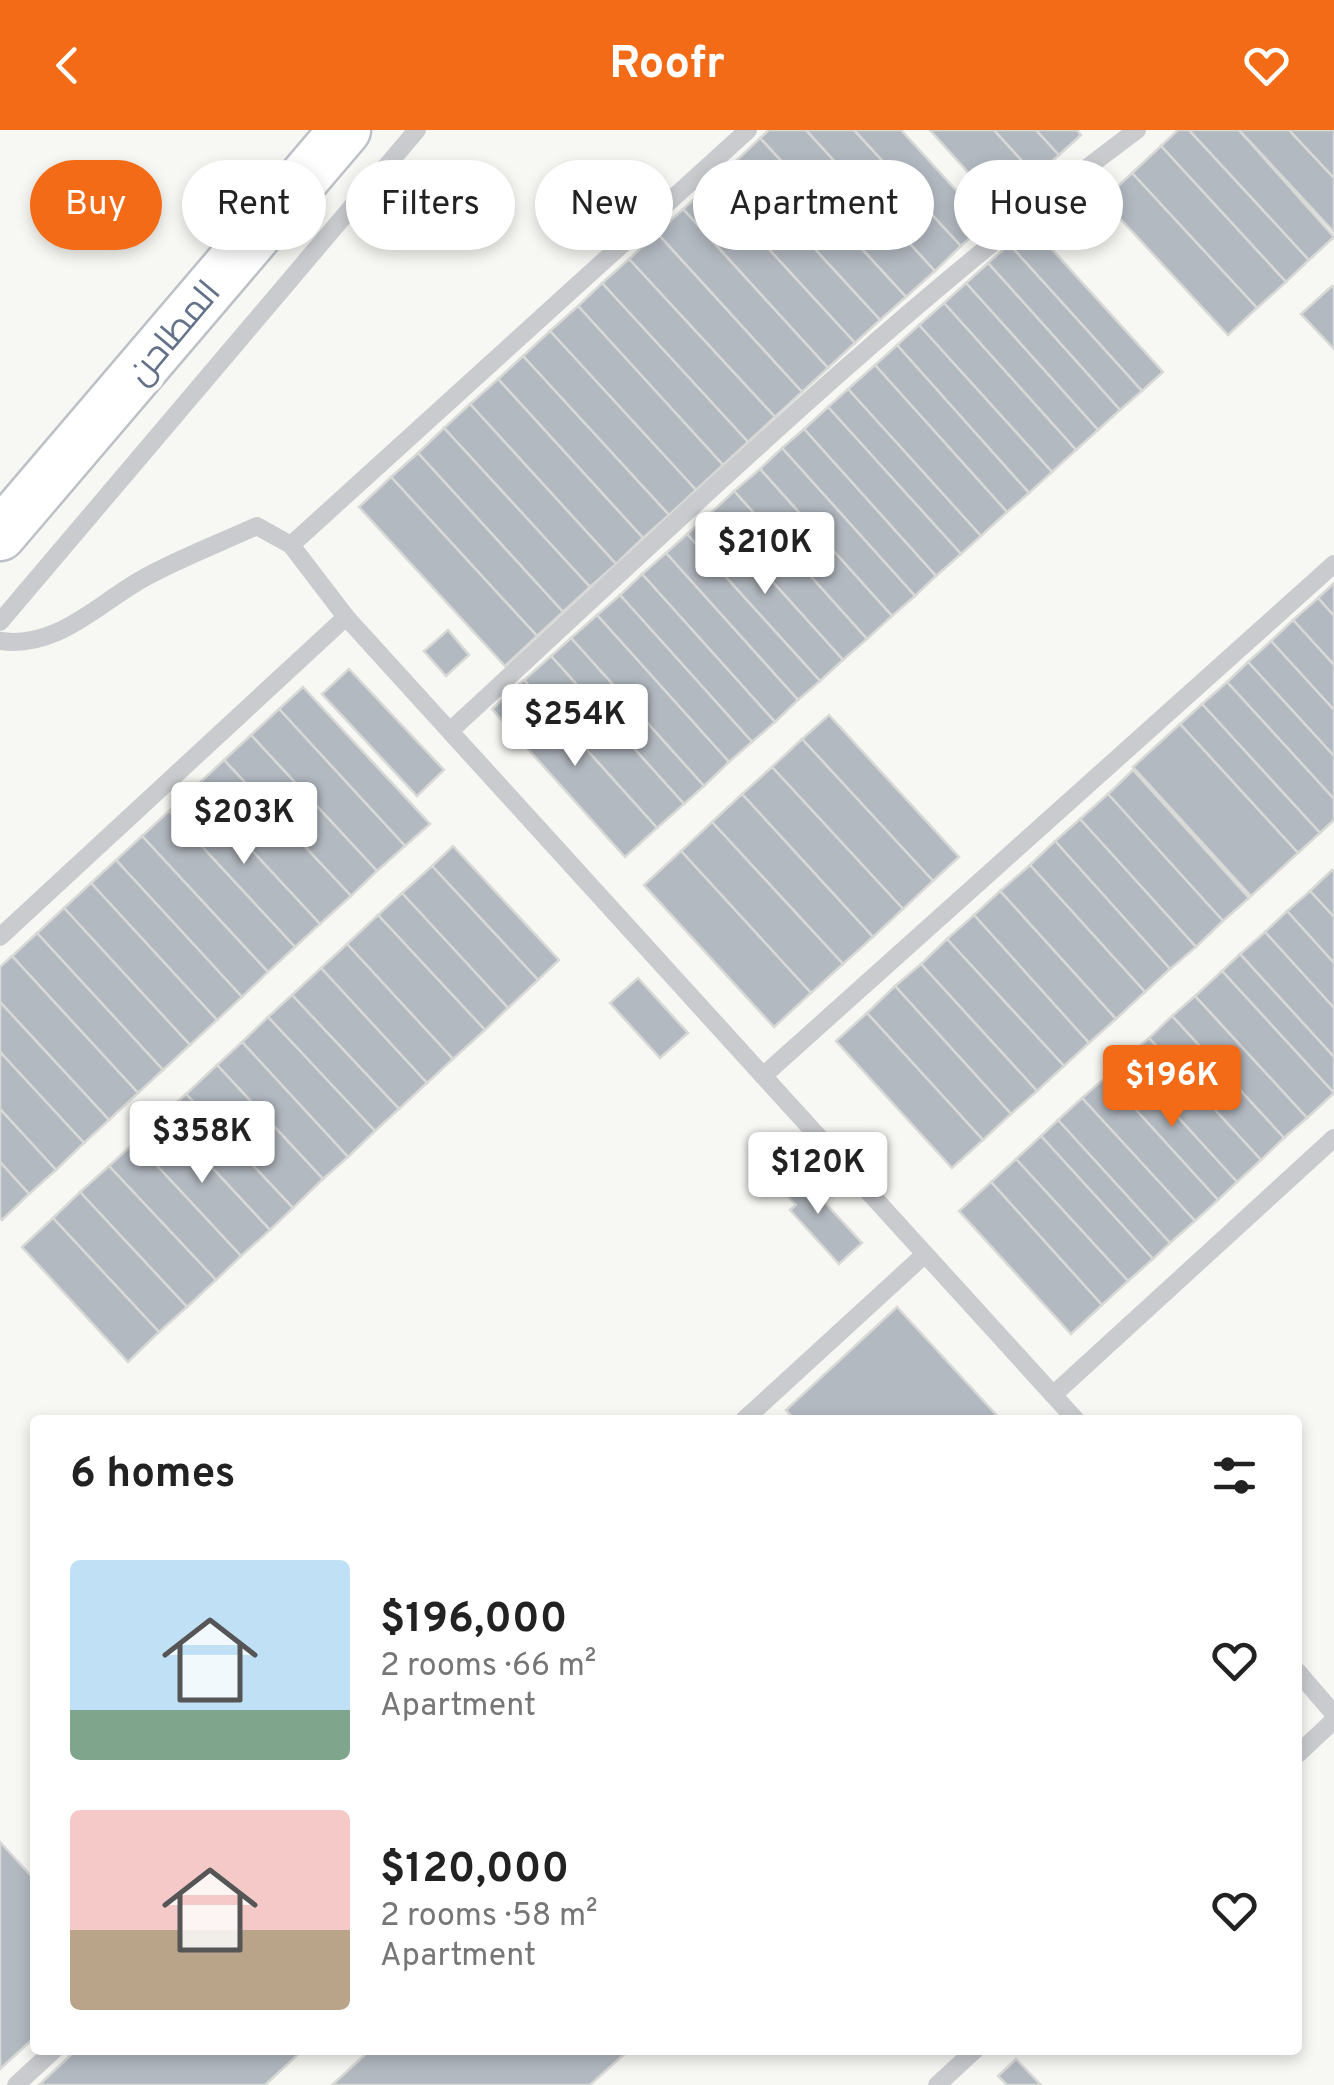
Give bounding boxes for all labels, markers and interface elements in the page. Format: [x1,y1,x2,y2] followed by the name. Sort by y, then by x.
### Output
[609,37,725,94] text: Roofr
[40,38,95,93] icon: back
[1239,38,1294,93] icon: heart
[30,160,162,250] chip: Buy
[182,160,326,250] chip: Rent
[346,160,515,250] chip: Filters
[535,160,673,250] chip: New
[693,160,934,250] chip: Apartment
[954,160,1123,250] chip: House
[119,273,232,395] street label: المطاحن
[695,512,835,597] pin: $210K
[717,524,813,564] text: $210K
[505,684,645,769] pin: $254K
[524,696,626,736] text: $254K
[174,782,314,867] pin: $203K
[193,794,295,834] text: $203K
[1102,1045,1242,1130] pin: $196K
[1125,1057,1219,1097] text: $196K
[132,1101,272,1186] pin: $358K
[152,1113,252,1153] text: $358K
[748,1132,888,1217] pin: $120K
[770,1144,866,1184] text: $120K
[1207,1448,1262,1503] icon: filters
[70,1449,235,1502] text: 6 homes
[380,1594,567,1647] text: $196,000
[150,1600,270,1720] icon: home
[1207,1633,1262,1688] icon: heart
[380,1647,596,1687] text: 2 rooms · 66 m²
[380,1687,536,1727] text: Apartment
[380,1844,569,1897] text: $120,000
[150,1850,270,1970] icon: home
[1207,1883,1262,1938] icon: heart
[380,1897,598,1937] text: 2 rooms · 58 m²
[380,1937,536,1977] text: Apartment

